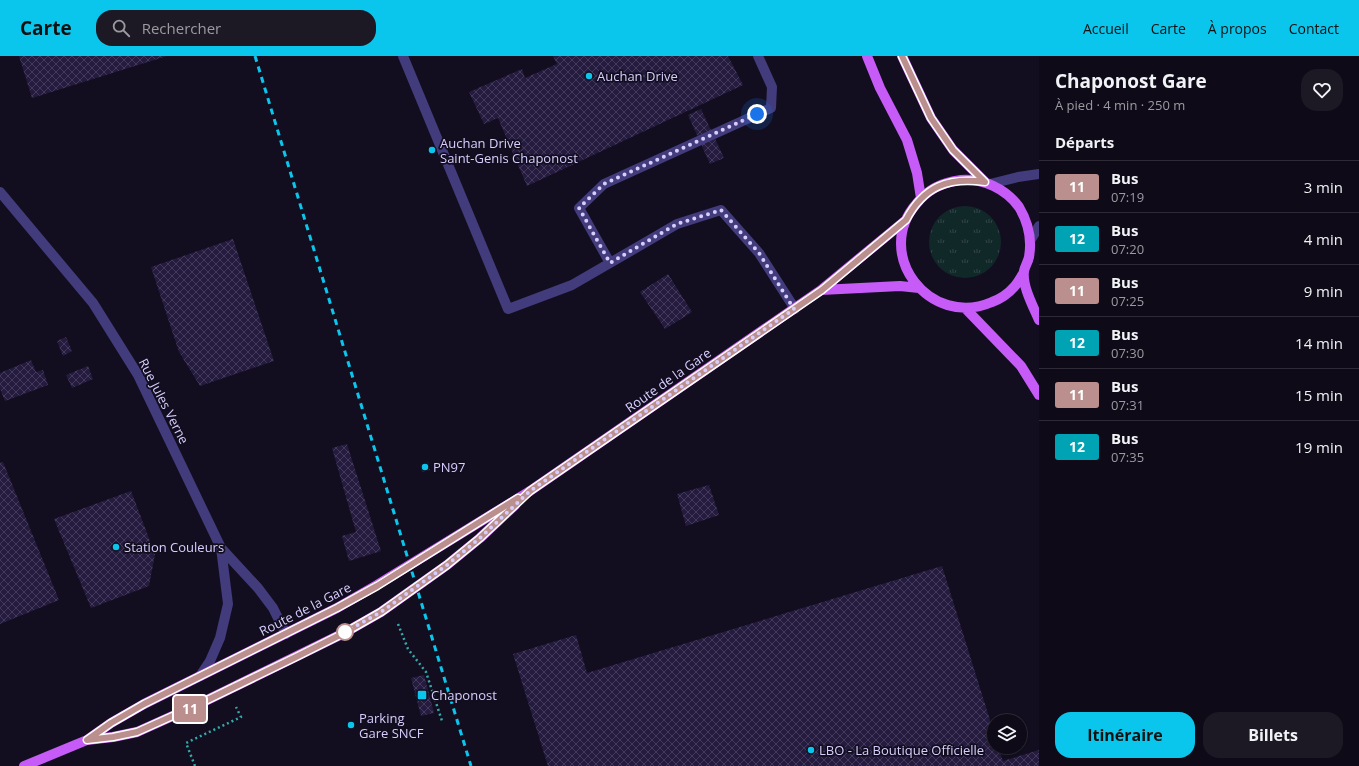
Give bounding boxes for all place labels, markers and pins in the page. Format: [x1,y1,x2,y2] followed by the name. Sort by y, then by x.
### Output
[597,67,678,85] place label: Auchan Drive
[584,71,594,81] marker: Auchan Drive
[440,134,578,167] place label: Auchan Drive Saint-Genis Chaponost
[427,145,437,155] marker: Auchan Drive Saint-Genis Chaponost
[433,458,465,476] place label: PN97
[420,462,430,472] marker: PN97
[124,538,224,556] place label: Station Couleurs
[111,542,121,552] marker: Station Couleurs
[336,623,354,641] unlabelled marker
[431,686,497,704] place label: Chaponost
[416,689,428,701] marker: Chaponost
[359,709,424,742] place label: Parking Gare SNCF
[346,720,356,730] marker: Parking Gare SNCF
[819,741,984,759] place label: LBO - La Boutique Officielle
[806,745,816,755] marker: LBO - La Boutique Officielle

